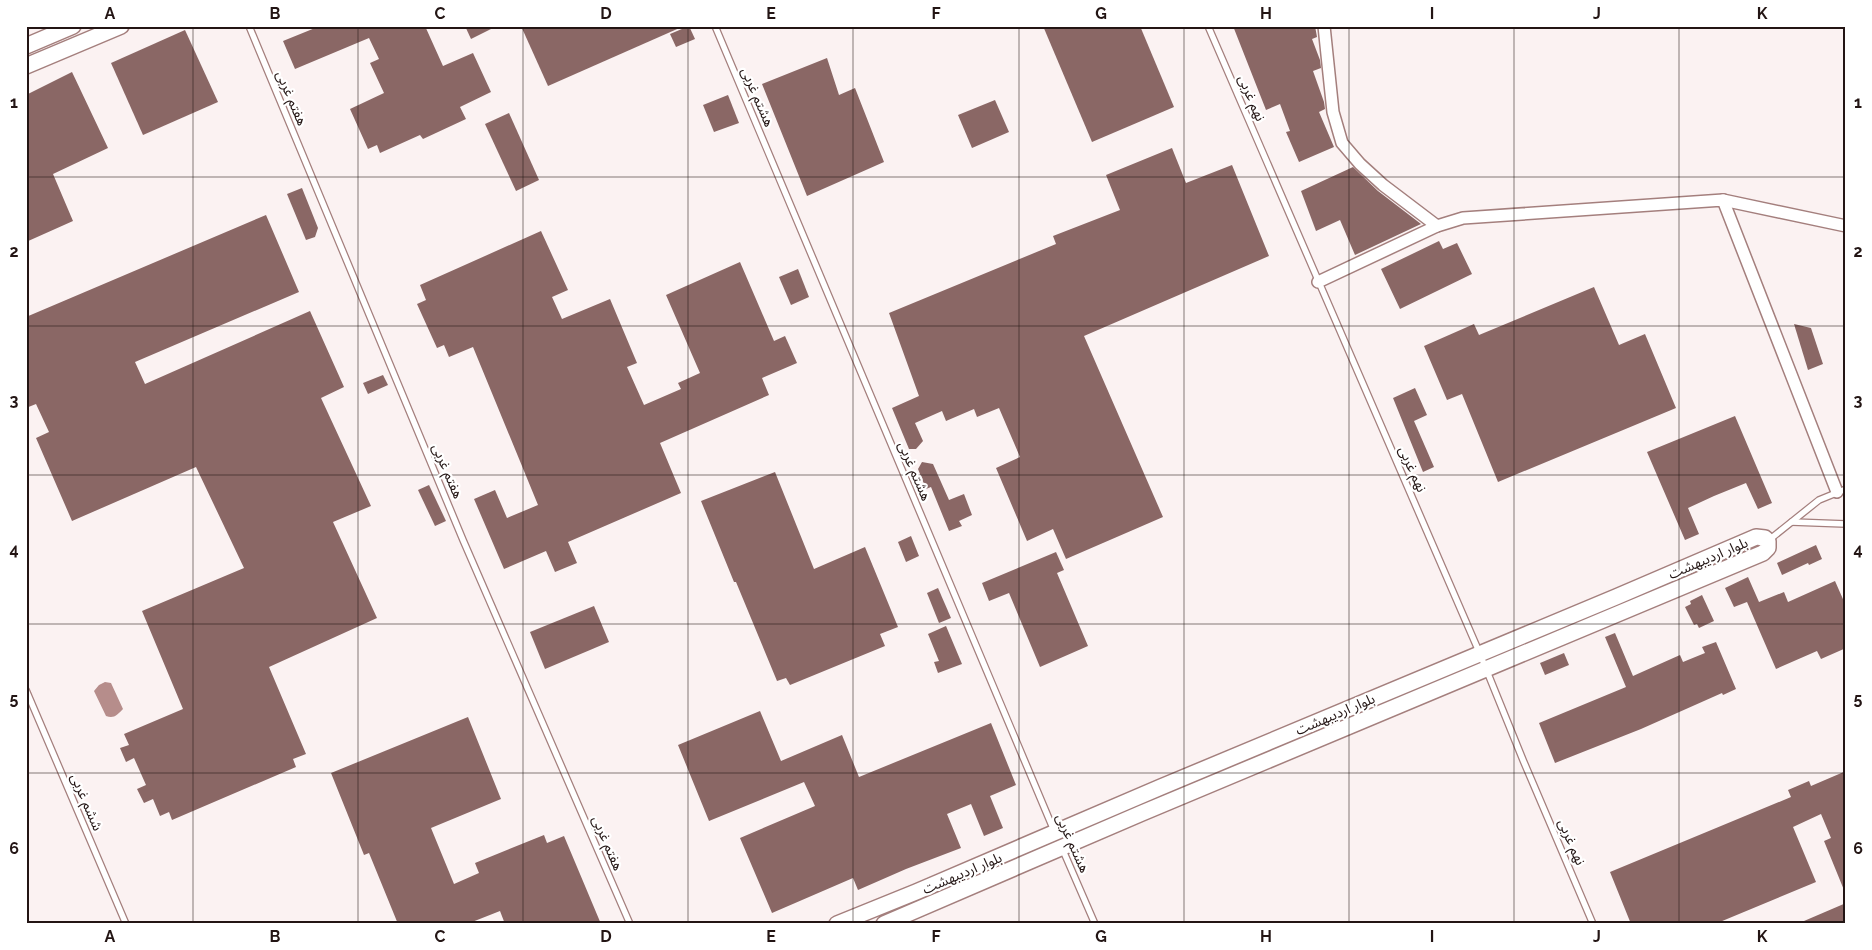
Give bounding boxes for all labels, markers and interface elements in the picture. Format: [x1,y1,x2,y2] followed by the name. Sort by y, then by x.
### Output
[105,4,116,23] text: A
[270,4,281,23] text: B
[435,4,446,23] text: C
[600,4,612,23] text: D
[766,4,776,23] text: E
[931,4,941,23] text: F
[1095,4,1107,23] text: G
[1260,4,1272,23] text: H
[1430,4,1434,23] text: I
[1593,4,1601,23] text: J
[1757,4,1768,23] text: K
[736,65,778,130] street label: هشتم غربی
[271,68,311,129] street label: هفتم غربی
[1232,73,1269,125] street label: نهم غربی
[10,93,18,112] text: 1
[1854,93,1862,112] text: 1
[9,242,19,261] text: 2
[1853,242,1863,261] text: 2
[10,391,19,410] text: 3
[1854,391,1863,410] text: 3
[893,439,935,504] street label: هشتم غربی
[427,441,467,502] street label: هفتم غربی
[1393,444,1430,496] street label: نهم غربی
[1666,534,1751,583] street label: بلوار اردیبهشت
[9,540,19,559] text: 4
[1853,540,1863,559] text: 4
[10,689,19,708] text: 5
[1854,689,1863,708] text: 5
[1293,690,1378,739] street label: بلوار اردیبهشت
[65,771,106,834] street label: ششم غربی
[1050,811,1093,876] street label: هشتم غربی
[587,813,627,874] street label: هفتم غربی
[1552,817,1589,869] street label: نهم غربی
[9,839,19,858] text: 6
[1853,839,1863,858] text: 6
[920,849,1005,898] street label: بلوار اردیبهشت
[105,927,116,946] text: A
[270,927,281,946] text: B
[435,927,446,946] text: C
[600,927,612,946] text: D
[766,927,776,946] text: E
[931,927,941,946] text: F
[1095,927,1107,946] text: G
[1260,927,1272,946] text: H
[1430,927,1434,946] text: I
[1593,927,1601,946] text: J
[1757,927,1768,946] text: K

